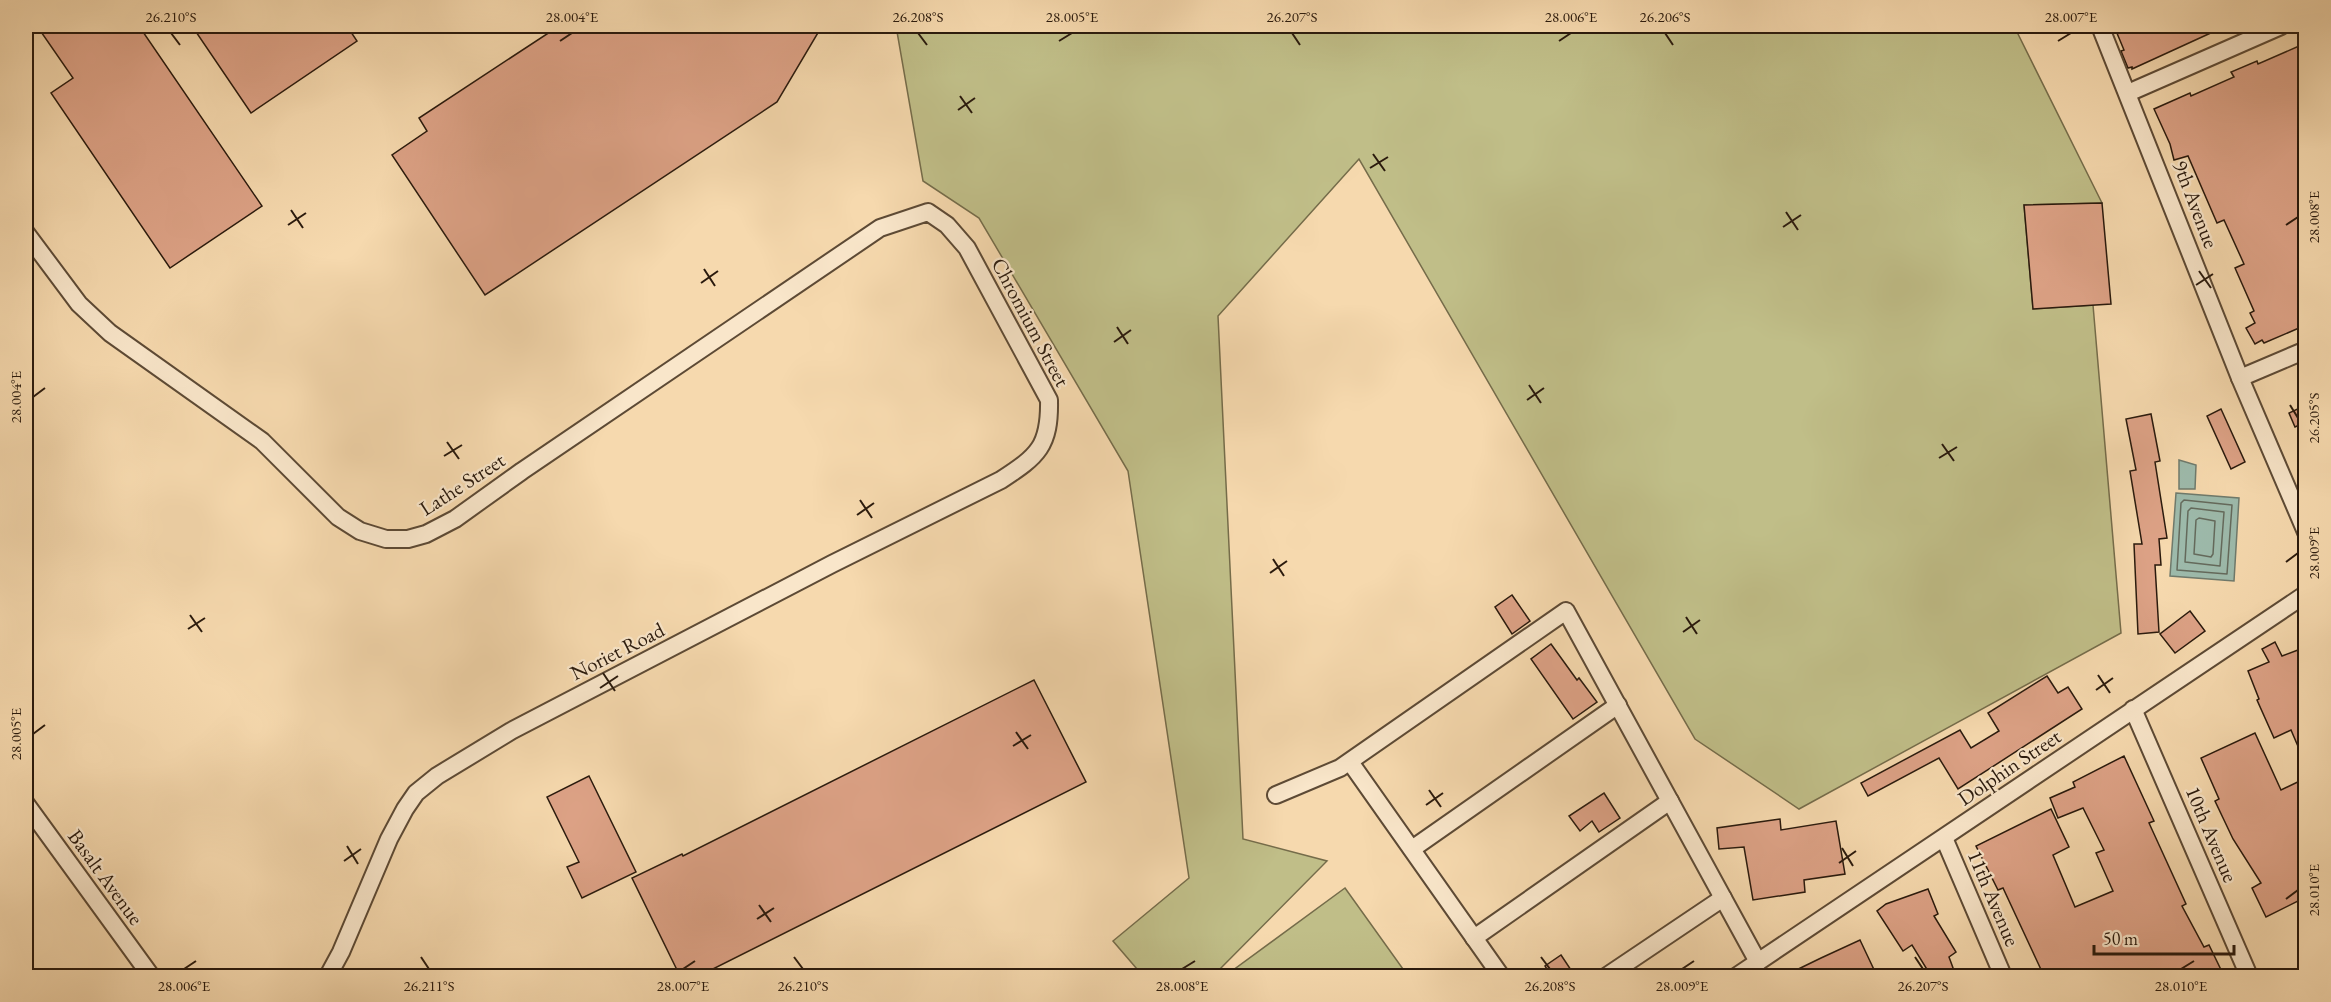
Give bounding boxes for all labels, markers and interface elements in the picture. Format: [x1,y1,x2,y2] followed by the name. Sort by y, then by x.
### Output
[146,7,196,26] text: 26.210°S
[546,7,599,26] text: 28.004°E
[893,7,943,26] text: 26.208°S
[1046,7,1099,26] text: 28.005°E
[1267,7,1317,26] text: 26.207°S
[1545,7,1598,26] text: 28.006°E
[1640,7,1690,26] text: 26.206°S
[2045,7,2098,26] text: 28.007°E
[2167,156,2225,252] street label: 9th Avenue
[2304,190,2323,243] text: 28.008°E
[986,253,1077,392] street label: Chromium Street
[6,370,25,423] text: 28.004°E
[2304,393,2323,443] text: 26.205°S
[414,446,510,522] street label: Lathe Street
[2304,526,2323,579] text: 28.009°E
[565,616,669,686] street label: Noriet Road
[6,707,25,760] text: 28.005°E
[1952,722,2066,811] street label: Dolphin Street
[2180,782,2244,886] street label: 10th Avenue
[62,824,150,930] street label: Basalt Avenue
[1962,846,2026,950] street label: 11th Avenue
[2304,863,2323,916] text: 28.010°E
[2094,918,2234,956] scale bar
[2103,927,2138,950] text: 50 m
[158,976,211,995] text: 28.006°E
[404,976,454,995] text: 26.211°S
[657,976,710,995] text: 28.007°E
[778,976,828,995] text: 26.210°S
[1156,976,1209,995] text: 28.008°E
[1525,976,1575,995] text: 26.208°S
[1656,976,1709,995] text: 28.009°E
[1898,976,1948,995] text: 26.207°S
[2155,976,2208,995] text: 28.010°E

